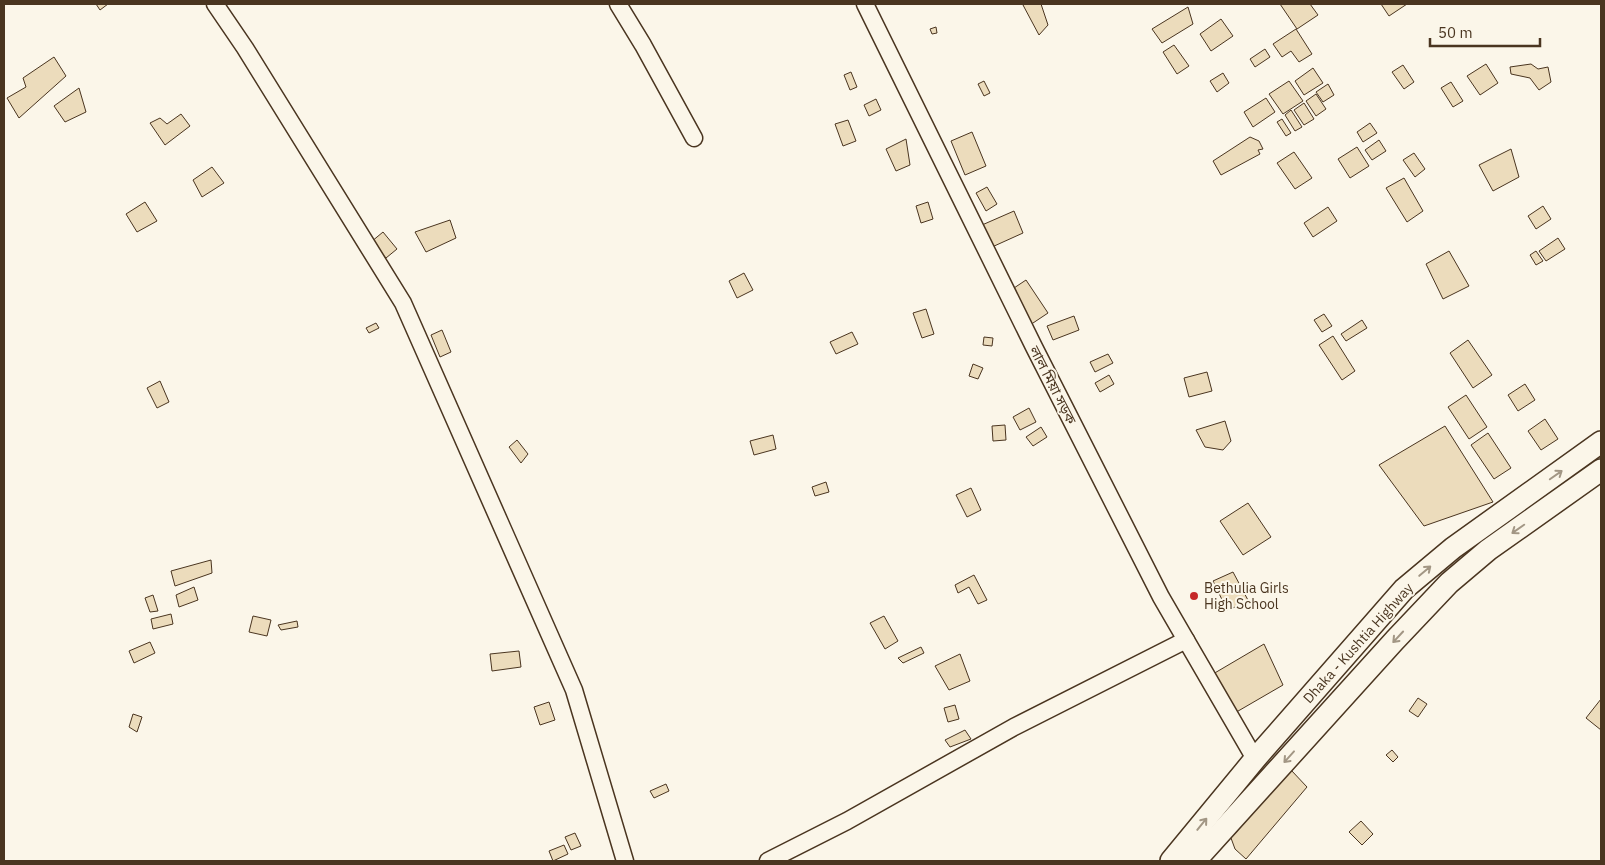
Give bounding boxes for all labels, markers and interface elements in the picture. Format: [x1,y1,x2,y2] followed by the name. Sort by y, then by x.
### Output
[1430,15,1540,47] scale bar
[1438,23,1473,42] text: 50 m
[1025,342,1081,428] street label: লাল মিয়া সড়ক
[1549,469,1562,480] one-way arrow
[1512,523,1526,534] one-way arrow
[1419,565,1432,577] one-way arrow
[1204,579,1289,613] place label: Bethulia Girls High School
[1299,579,1417,707] street label: Dhaka - Kushtia Highway
[1188,590,1200,602] marker: Bethulia Girls High School
[1392,631,1404,643] one-way arrow
[1283,751,1295,764] one-way arrow
[1196,817,1208,830] one-way arrow

